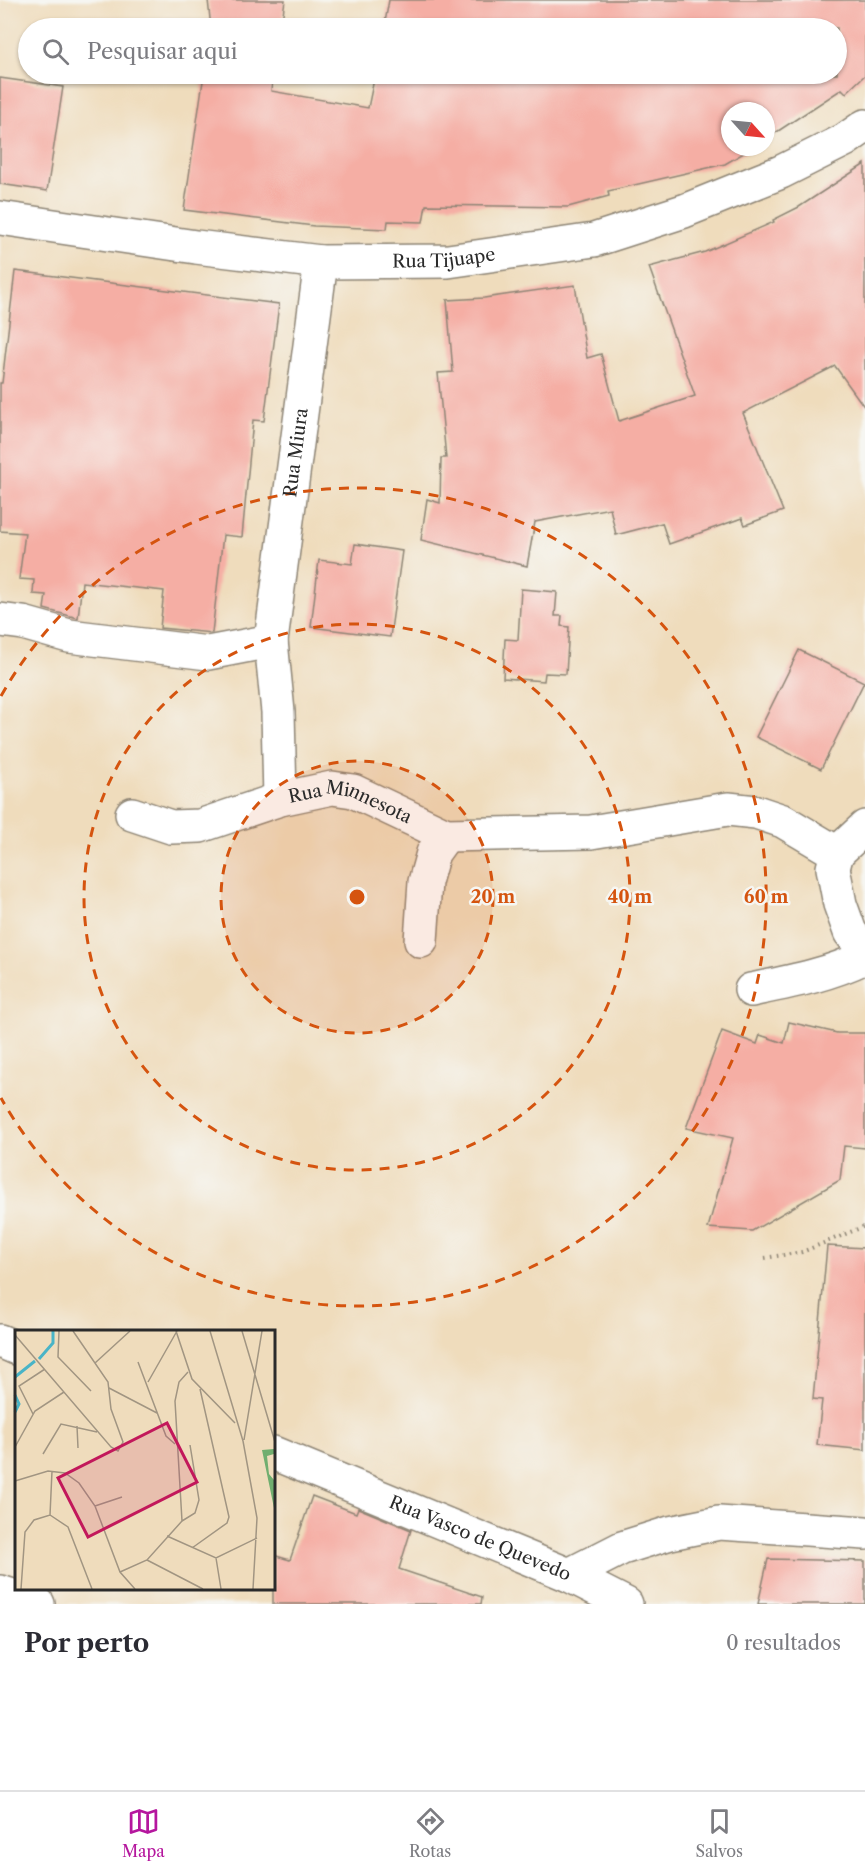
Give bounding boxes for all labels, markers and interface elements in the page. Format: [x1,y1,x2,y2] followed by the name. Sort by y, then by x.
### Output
[18,18,847,84] search box
[39,35,72,68] icon: search
[87,38,237,65] text: Pesquisar aqui
[721,102,775,156] north arrow
[392,243,497,272] street label: Rua Tijuape
[279,406,313,499] street label: Rua Miura
[286,776,416,828] street label: Rua Minnesota
[471,886,515,908] text: 20 m
[608,886,652,908] text: 40 m
[744,886,788,908] text: 60 m
[347,887,367,907] centre of rings
[15,1330,274,1589] inset map
[386,1491,574,1586] street label: Rua Vasco de Quevedo
[24,1627,149,1659] text: Por perto
[726,1631,841,1655] text: 0 resultados
[122,1805,165,1861] tab: Mapa
[409,1805,451,1861] tab: Rotas
[695,1805,743,1861] tab: Salvos

